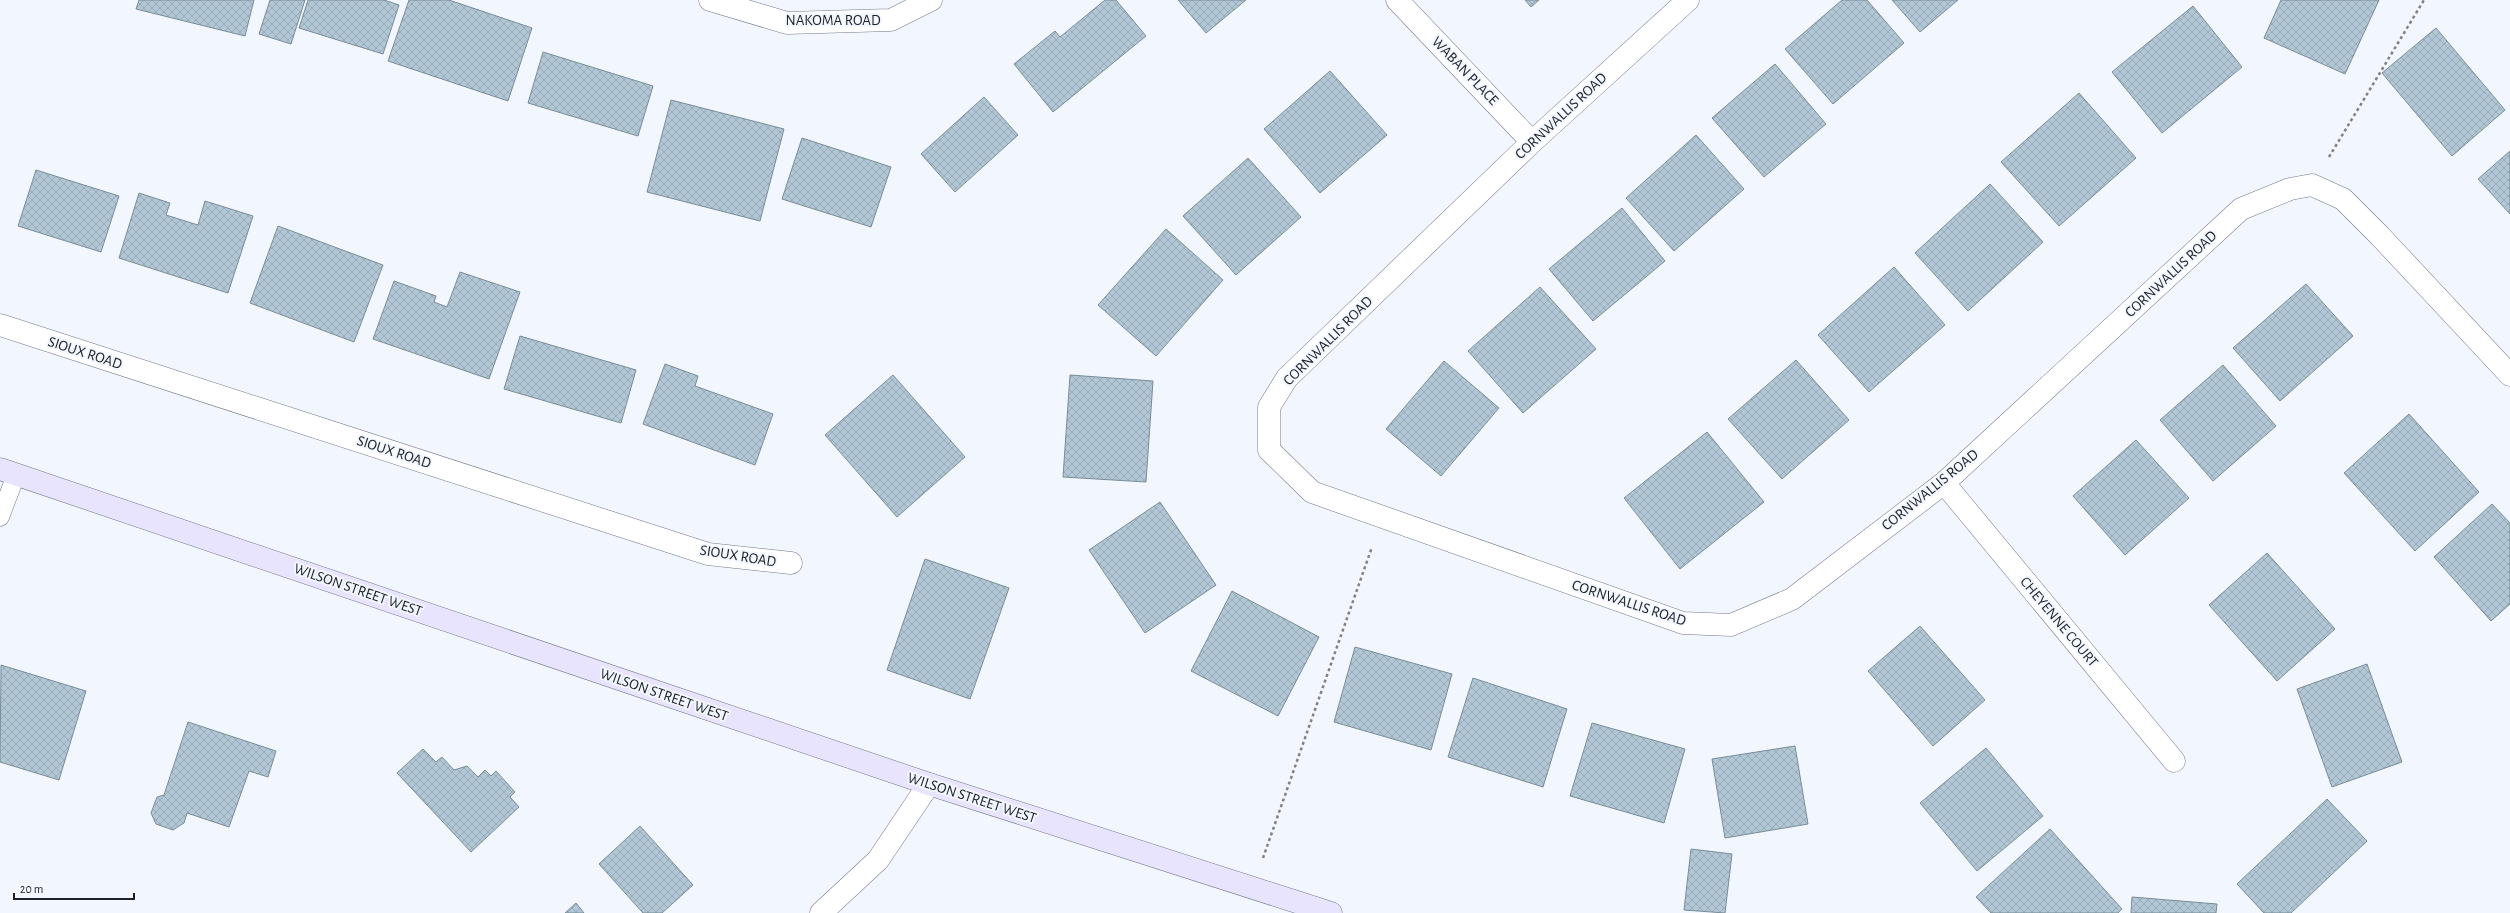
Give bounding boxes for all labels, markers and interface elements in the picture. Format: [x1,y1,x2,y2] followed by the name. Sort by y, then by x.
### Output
[785,13,881,28] street label: NAKOMA ROAD
[1429,34,1501,108] street label: WABAN PLACE
[1512,70,1610,162] street label: CORNWALLIS ROAD
[2122,228,2220,320] street label: CORNWALLIS ROAD
[1281,293,1376,388] street label: CORNWALLIS ROAD
[46,334,124,372] street label: SIOUX ROAD
[355,433,433,471] street label: SIOUX ROAD
[1879,446,1981,533] street label: CORNWALLIS ROAD
[699,543,778,569] street label: SIOUX ROAD
[292,561,425,619] street label: WILSON STREET WEST
[2017,574,2101,670] street label: CHEYENNE COURT
[1570,577,1688,629] street label: CORNWALLIS ROAD
[598,666,731,724] street label: WILSON STREET WEST
[906,770,1039,826] street label: WILSON STREET WEST
[14,875,134,901] scale bar
[20,883,43,895] text: 20 m

